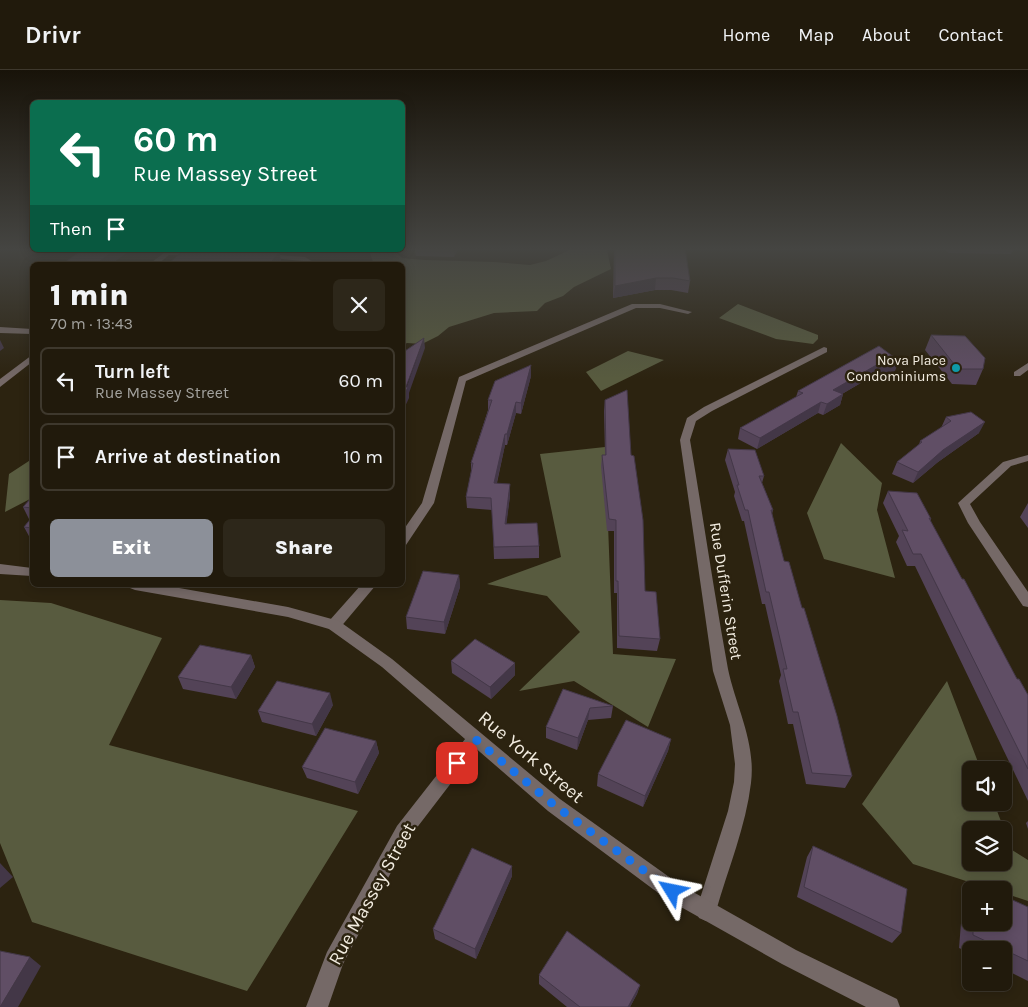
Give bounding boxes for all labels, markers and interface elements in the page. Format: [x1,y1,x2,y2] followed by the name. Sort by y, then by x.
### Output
[25,21,81,49] text: Drivr
[722,24,770,46] text: Home
[798,24,834,46] text: Map
[862,24,911,46] text: About
[939,24,1003,46] text: Contact
[133,119,218,160] text: 60 m
[50,120,115,185] icon: left
[133,161,317,187] text: Rue Massey Street
[102,215,130,243] icon: arrive
[50,218,92,240] text: Then
[50,277,129,313] text: 1 min
[333,279,385,331] button: close
[50,314,133,333] text: 70 m · 13:43
[847,352,946,385] place label: Nova Place Condominiums
[95,361,170,383] text: Turn left
[950,362,962,374] marker: Nova Place Condominiums
[52,367,80,395] icon: left
[339,370,383,392] text: 60 m
[95,383,229,402] text: Rue Massey Street
[52,443,80,471] icon: arrive
[95,446,281,468] text: Arrive at destination
[343,446,383,468] text: 10 m
[50,519,213,577] button: Exit
[223,519,385,577] button: Share
[706,521,746,661] street label: Rue Dufferin Street
[474,706,588,808] street label: Rue York Street
[436,742,478,784] pin
[443,749,471,777] icon: arrive
[962,761,1012,991] map controls
[962,761,1012,811] button: sound
[324,819,420,969] street label: Rue Massey Street
[962,821,1012,871] button: layers
[645,864,697,916] position arrow
[962,881,1012,931] button: +
[962,941,1012,991] button: −

